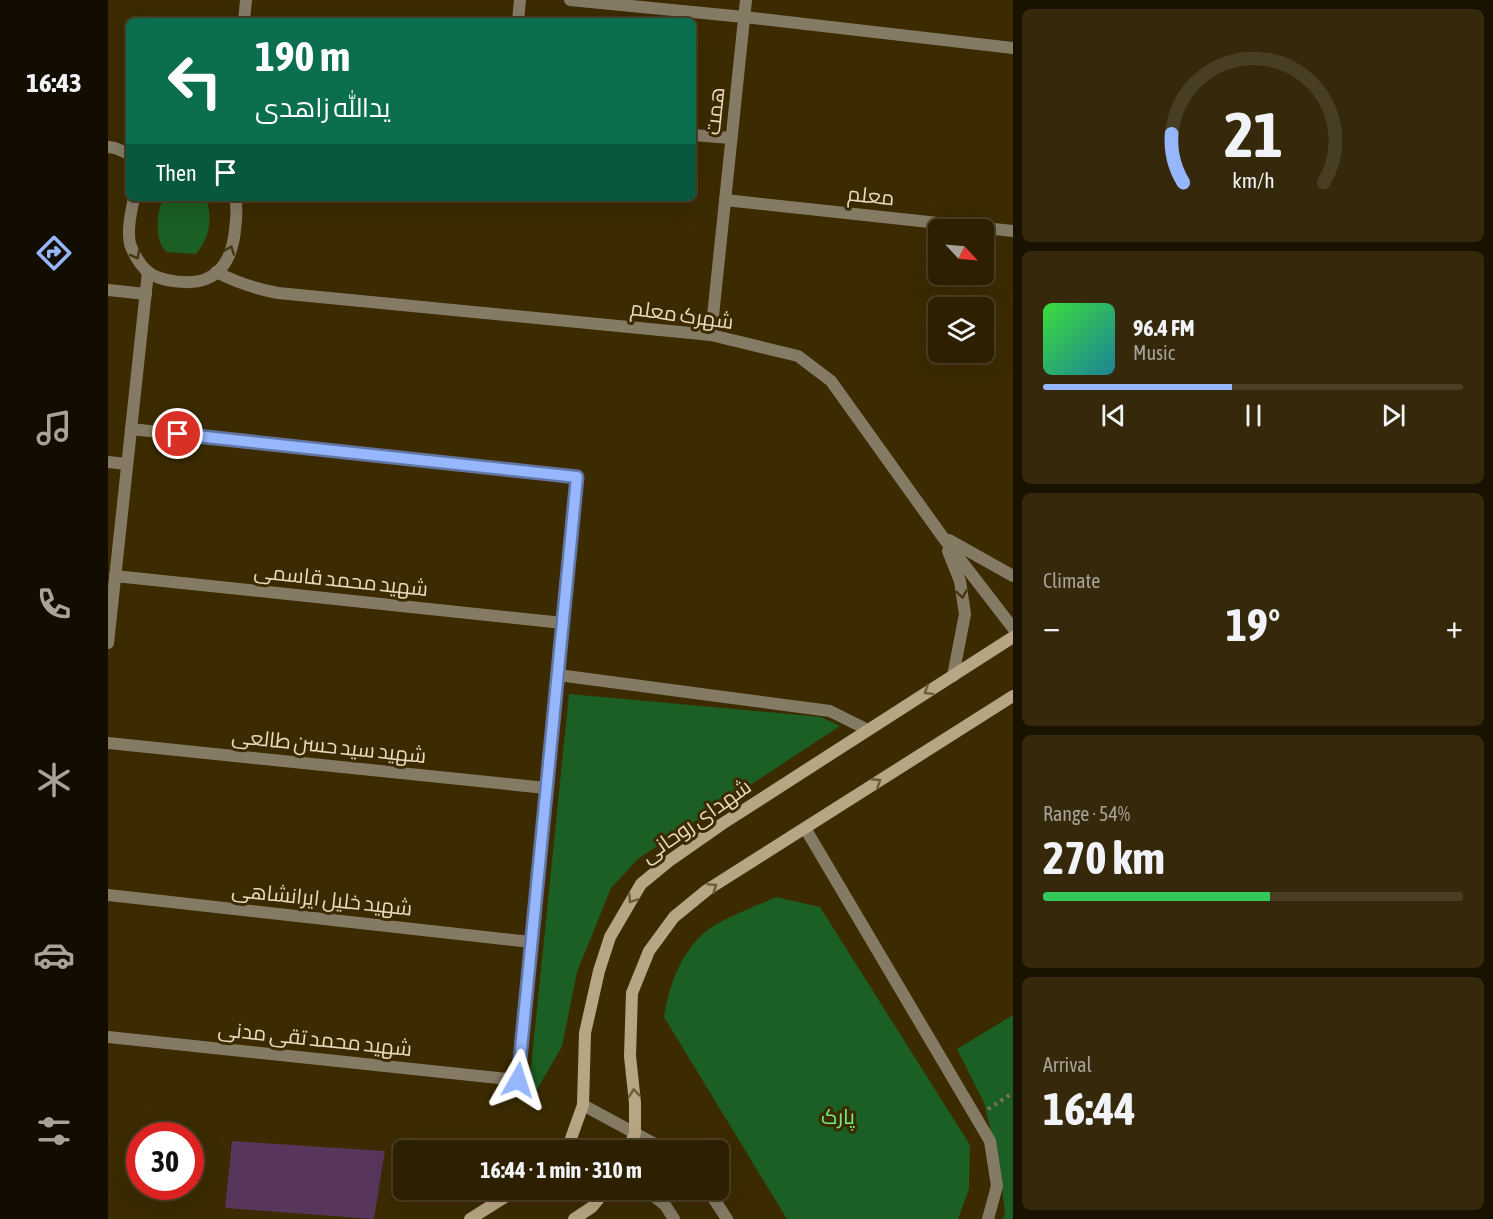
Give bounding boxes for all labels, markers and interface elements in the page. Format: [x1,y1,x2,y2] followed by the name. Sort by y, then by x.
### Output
[255,32,350,80] text: 190 m
[156,42,234,120] icon: left
[26,67,82,98] text: 16:43
[700,86,728,136] street label: همت
[255,92,391,123] text: یدالله زاهدی
[1224,99,1282,170] text: 21
[209,156,242,189] icon: arrive
[156,160,197,186] text: Then
[1232,168,1274,193] text: km/h
[846,181,896,212] street label: معلم
[928,219,994,285] north arrow
[928,219,994,363] map controls
[33,232,75,274] icon: directions
[223,245,236,255] one-way arrow
[129,248,140,259] one-way arrow
[629,295,735,336] street label: شهرک معلم
[928,297,994,363] button: layers
[1133,315,1195,341] text: 96.4 FM
[1133,341,1175,364] text: Music
[1097,399,1130,432] icon: previous
[1237,399,1270,432] icon: pause
[1377,399,1410,432] icon: next
[33,407,75,449] icon: music
[152,408,203,459] pin
[161,417,194,450] icon: arrive
[253,558,429,602] street label: شهید محمد قاسمی
[1043,569,1100,592] text: Climate
[33,583,75,625] icon: phone
[956,589,968,598] one-way arrow
[1226,599,1280,651] text: 19°
[1043,607,1060,645] text: −
[1446,607,1463,645] text: +
[924,684,934,696] one-way arrow
[230,723,428,769] street label: شهید سید حسن طالعی
[33,759,75,801] icon: climate
[636,773,756,869] street label: شهدای روحانی
[870,778,881,789] one-way arrow
[1043,802,1130,825] text: Range · 54%
[1043,832,1165,884] text: 270 km
[230,877,414,921] street label: شهید خلیل ایرانشاهی
[706,883,717,894] one-way arrow
[628,893,640,903] one-way arrow
[33,934,75,976] icon: car
[217,1016,413,1062] street label: شهید محمد تقی مدنی
[486,1048,550,1112] position arrow
[1043,1053,1092,1076] text: Arrival
[1043,1083,1136,1135] text: 16:44
[628,1089,641,1098] one-way arrow
[821,1104,855,1131] park label: پارک
[33,1110,75,1152] icon: filters
[126,1122,204,1200] speed limit sign: 30
[480,1157,642,1183] text: 16:44 · 1 min · 310 m

